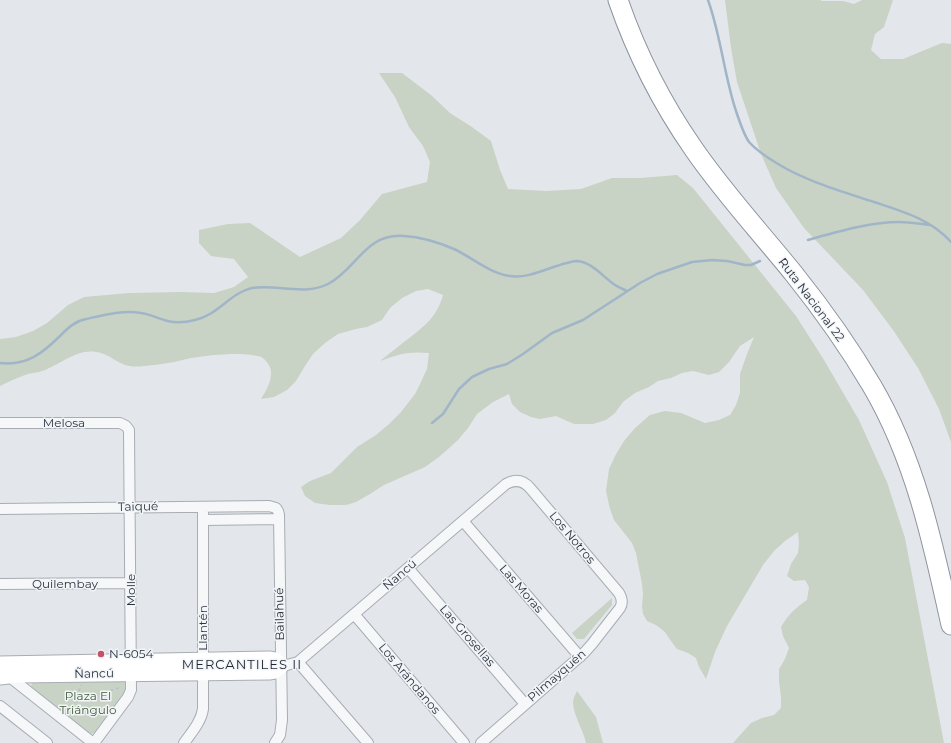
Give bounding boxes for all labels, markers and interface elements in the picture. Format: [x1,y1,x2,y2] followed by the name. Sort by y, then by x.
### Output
[775,255,847,345] street label: Ruta Nacional 22
[43,416,85,430] street label: Melosa
[118,499,158,515] street label: Taiqué
[546,509,598,567] street label: Los Notros
[380,557,420,593] street label: Ñancú
[496,562,546,616] street label: Las Moras
[124,574,138,606] street label: Molle
[32,577,98,591] street label: Quilembay
[272,587,288,641] street label: Bailahué
[436,602,498,670] street label: Las Grosellas
[196,605,210,651] street label: Llantén
[375,641,443,717] street label: Los Arándanos
[109,647,153,661] place label: N-6054
[525,647,589,705] street label: Pilmayquén
[96,649,106,659] marker: N-6054
[182,657,302,673] district label: MERCANTILES II
[74,666,114,682] street label: Ñancú
[60,689,116,717] park label: Plaza El Triángulo

